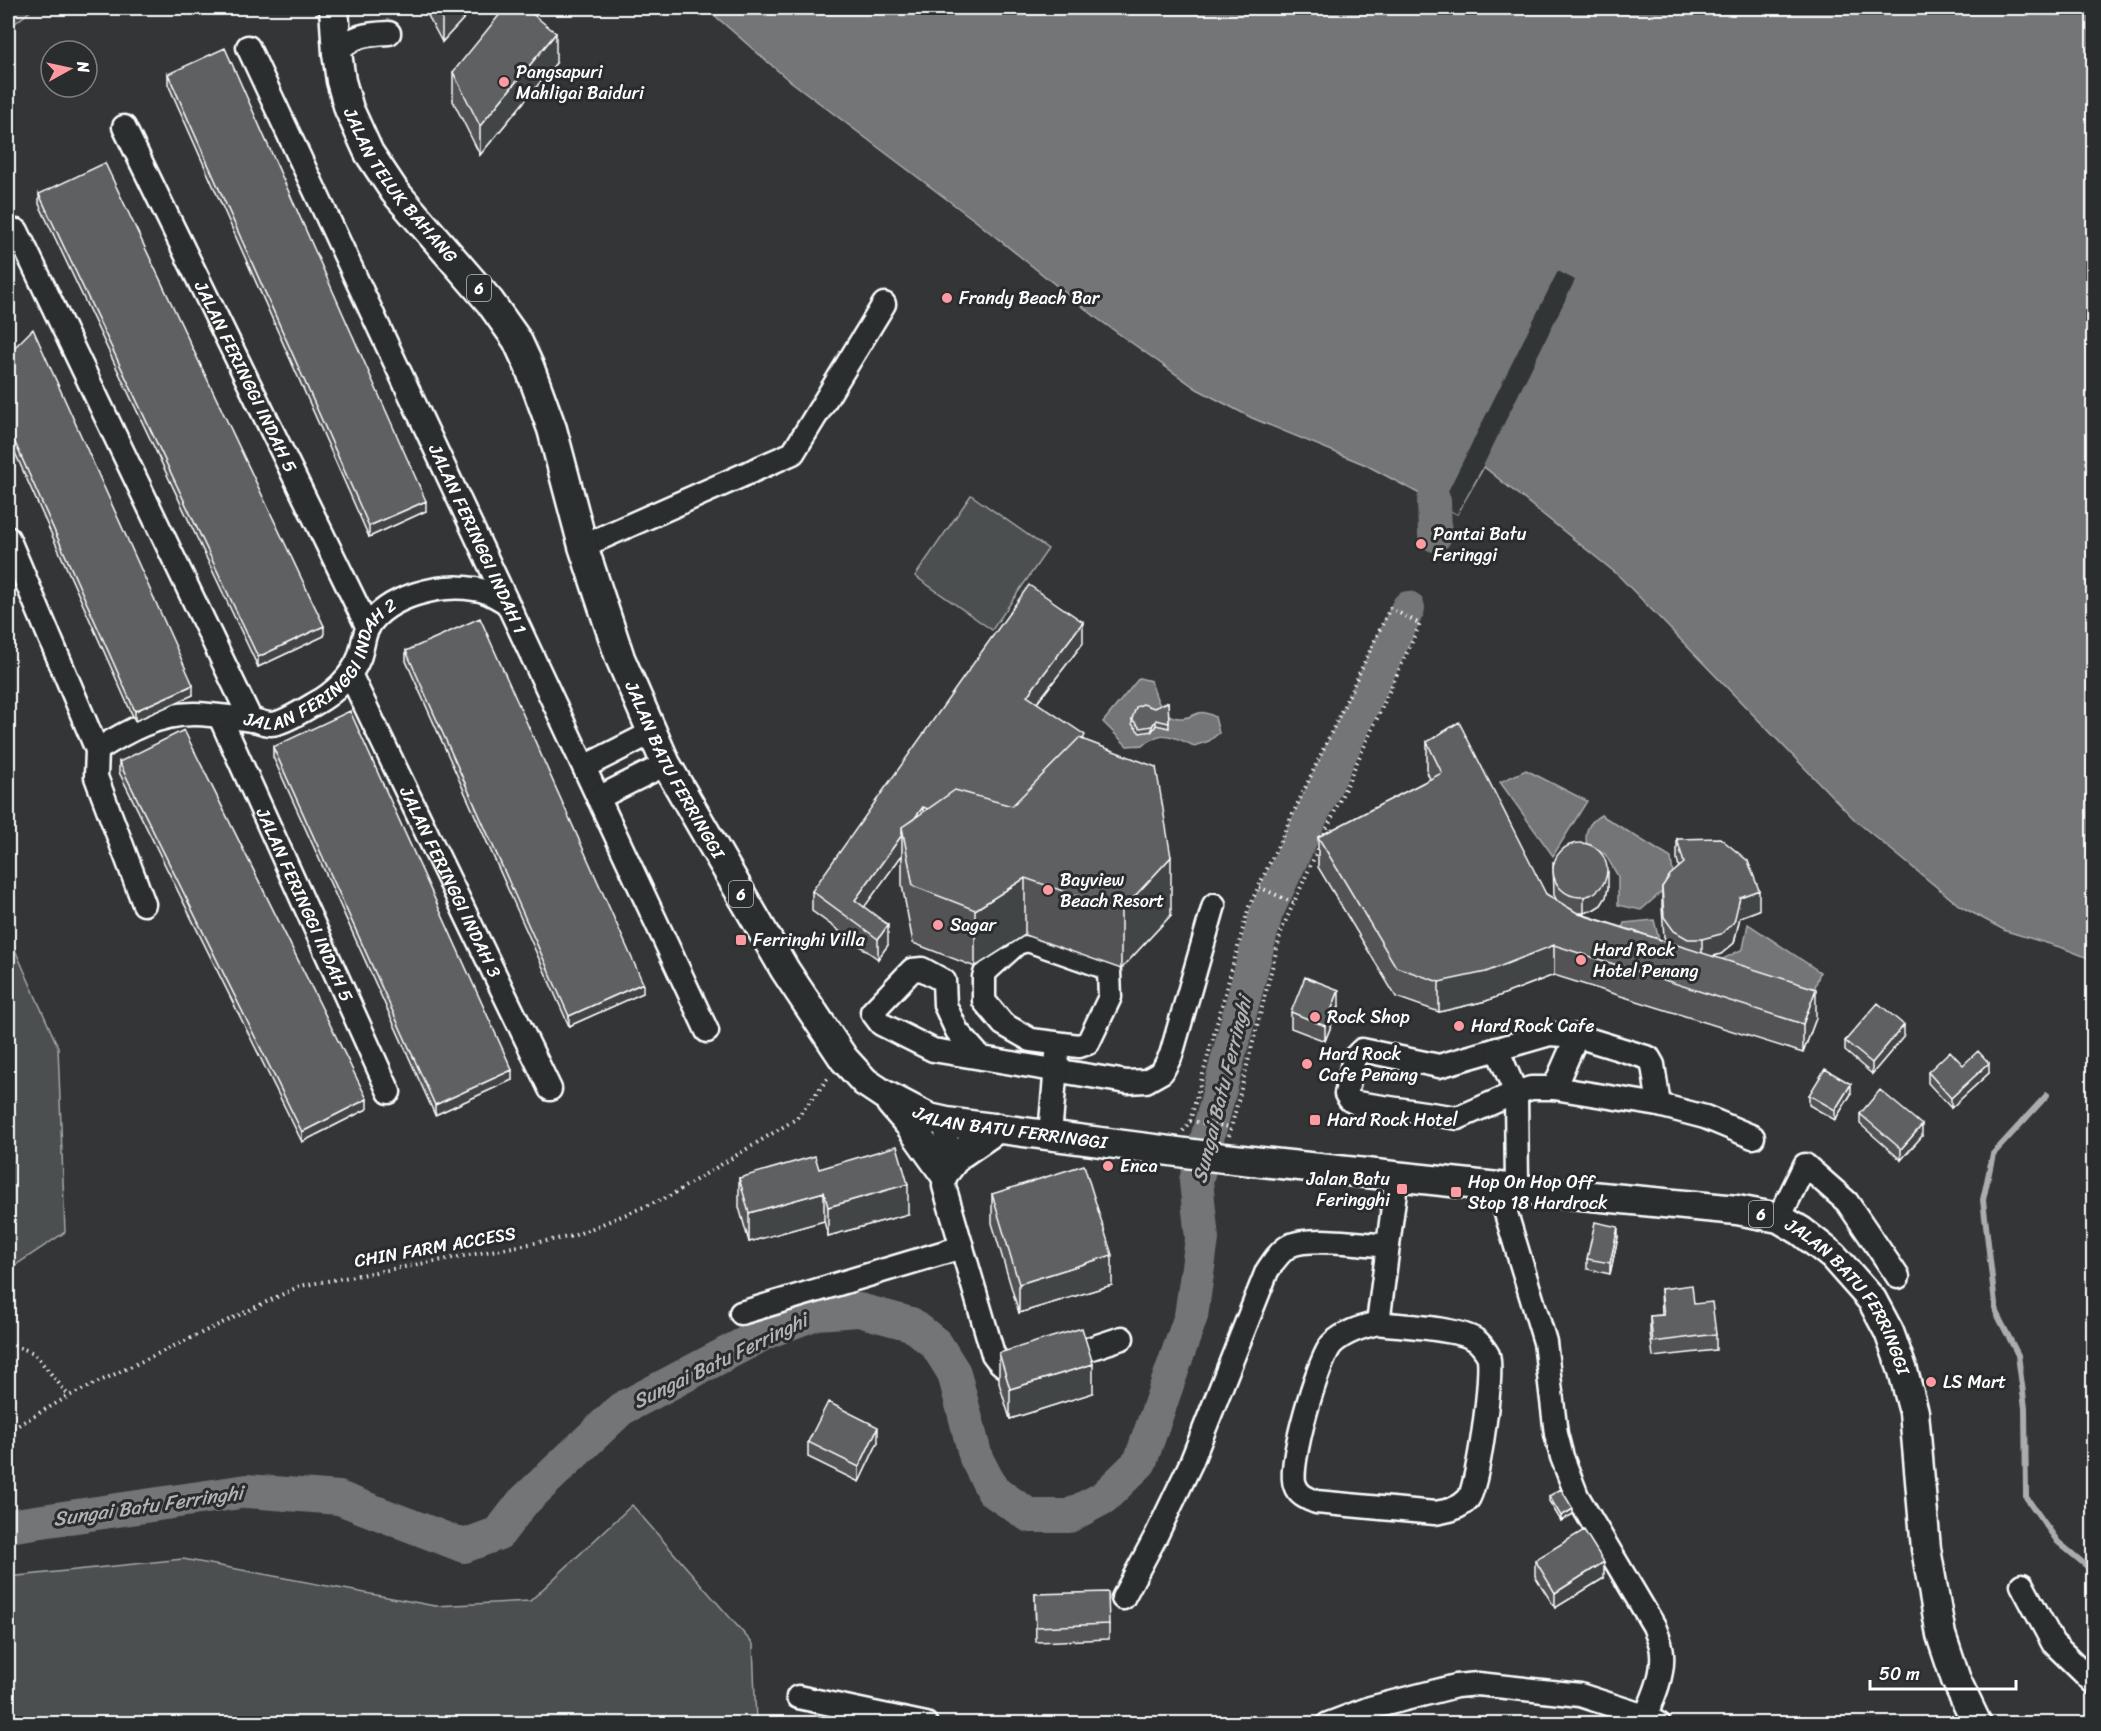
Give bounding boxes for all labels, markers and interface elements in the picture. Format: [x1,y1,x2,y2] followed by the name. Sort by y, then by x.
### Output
[39,39,99,99] north arrow
[516,56,645,109] place label: Pangsapuri Mahligai Baiduri
[68,58,99,75] text: N
[497,75,511,89] marker: Pangsapuri Mahligai Baiduri
[334,102,466,271] street label: JALAN TELUK BAHANG
[185,275,306,478] street label: JALAN FERINGGI INDAH 5
[467,275,491,301] road number: 6
[959,282,1101,314] place label: Frandy Beach Bar
[940,291,954,305] marker: Frandy Beach Bar
[419,438,536,640] street label: JALAN FERINGGI INDAH 1
[1433,518,1527,571] place label: Pantai Batu Feringgi
[1414,537,1428,551] marker: Pantai Batu Feringgi
[241,589,403,740] street label: JALAN FERINGGI INDAH 2
[615,675,734,866] street label: JALAN BATU FERRINGGI
[390,780,510,983] street label: JALAN FERINGGI INDAH 3
[246,802,362,1007] street label: JALAN FERINGGI INDAH 5
[1060,864,1164,917] place label: Bayview Beach Resort
[729,881,753,907] road number: 6
[1041,883,1055,897] marker: Bayview Beach Resort
[950,909,997,941] place label: Sagar
[931,918,945,932] marker: Sagar
[753,924,866,956] place label: Ferringhi Villa
[734,933,748,947] marker: Ferringhi Villa
[1593,934,1699,987] place label: Hard Rock Hotel Penang
[1574,953,1588,967] marker: Hard Rock Hotel Penang
[1182,989,1263,1187] water label: Sungai Batu Ferringhi
[1327,1001,1410,1033] place label: Rock Shop
[1308,1010,1322,1024] marker: Rock Shop
[1471,1010,1594,1042] place label: Hard Rock Cafe
[1452,1019,1466,1033] marker: Hard Rock Cafe
[1319,1038,1418,1091] place label: Hard Rock Cafe Penang
[1300,1057,1314,1071] marker: Hard Rock Cafe Penang
[906,1096,1111,1159] street label: JALAN BATU FERRINGGI
[1327,1104,1458,1136] place label: Hard Rock Hotel
[1308,1113,1322,1127] marker: Hard Rock Hotel
[1120,1150,1158,1182] place label: Enca
[1101,1159,1115,1173] marker: Enca
[1305,1163,1391,1216] place label: Jalan Batu Feringghi
[1468,1166,1608,1219] place label: Hop On Hop Off Stop 18 Hardrock
[1395,1182,1409,1196] marker: Jalan Batu Feringghi
[1449,1185,1463,1199] marker: Hop On Hop Off Stop 18 Hardrock
[1749,1201,1773,1227] road number: 6
[1778,1209,1920,1381] street label: JALAN BATU FERRINGGI
[352,1217,518,1277] street label: CHIN FARM ACCESS
[627,1301,818,1419] water label: Sungai Batu Ferringhi
[1943,1366,2006,1398] place label: LS Mart
[1924,1375,1938,1389] marker: LS Mart
[51,1475,249,1537] water label: Sungai Batu Ferringhi
[1870,1653,2016,1691] scale bar
[1879,1658,1920,1690] text: 50 m

